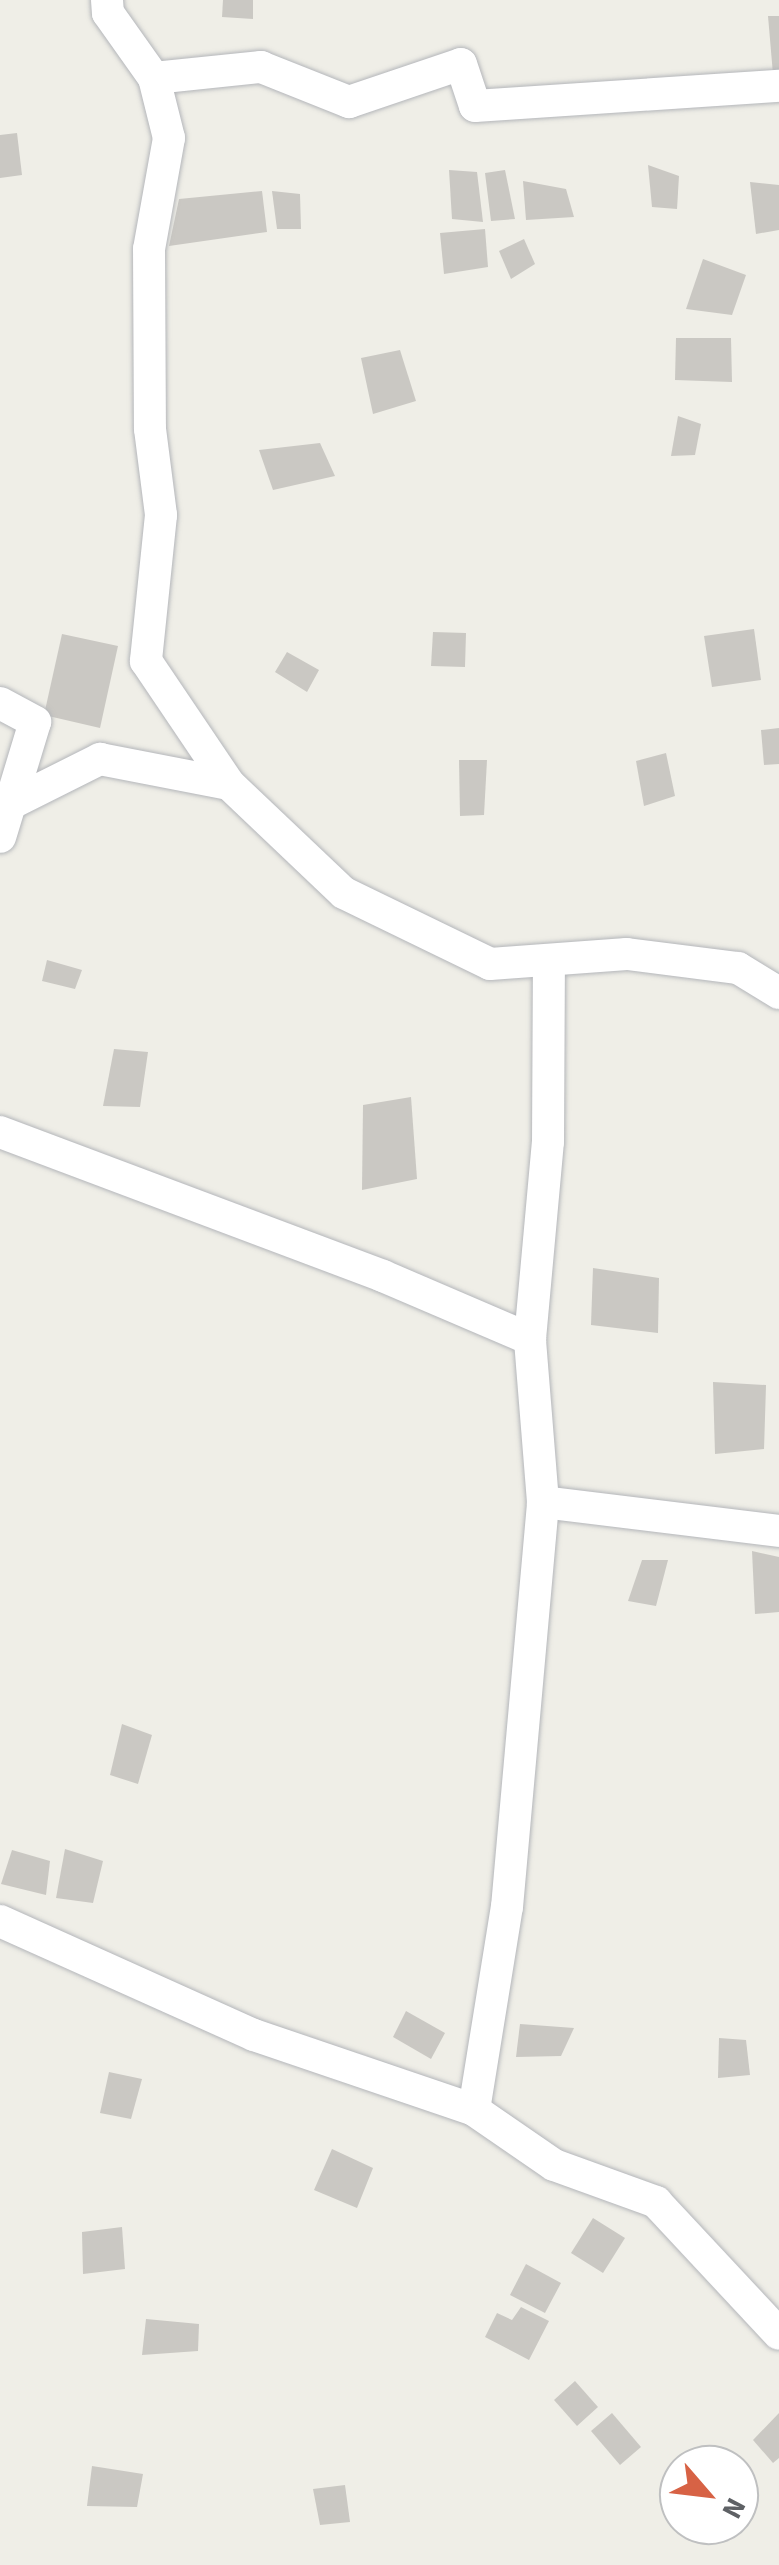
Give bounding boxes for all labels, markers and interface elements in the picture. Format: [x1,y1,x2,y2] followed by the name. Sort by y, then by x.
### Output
[659,2445,759,2545] north arrow
[712,2491,756,2526] text: N

